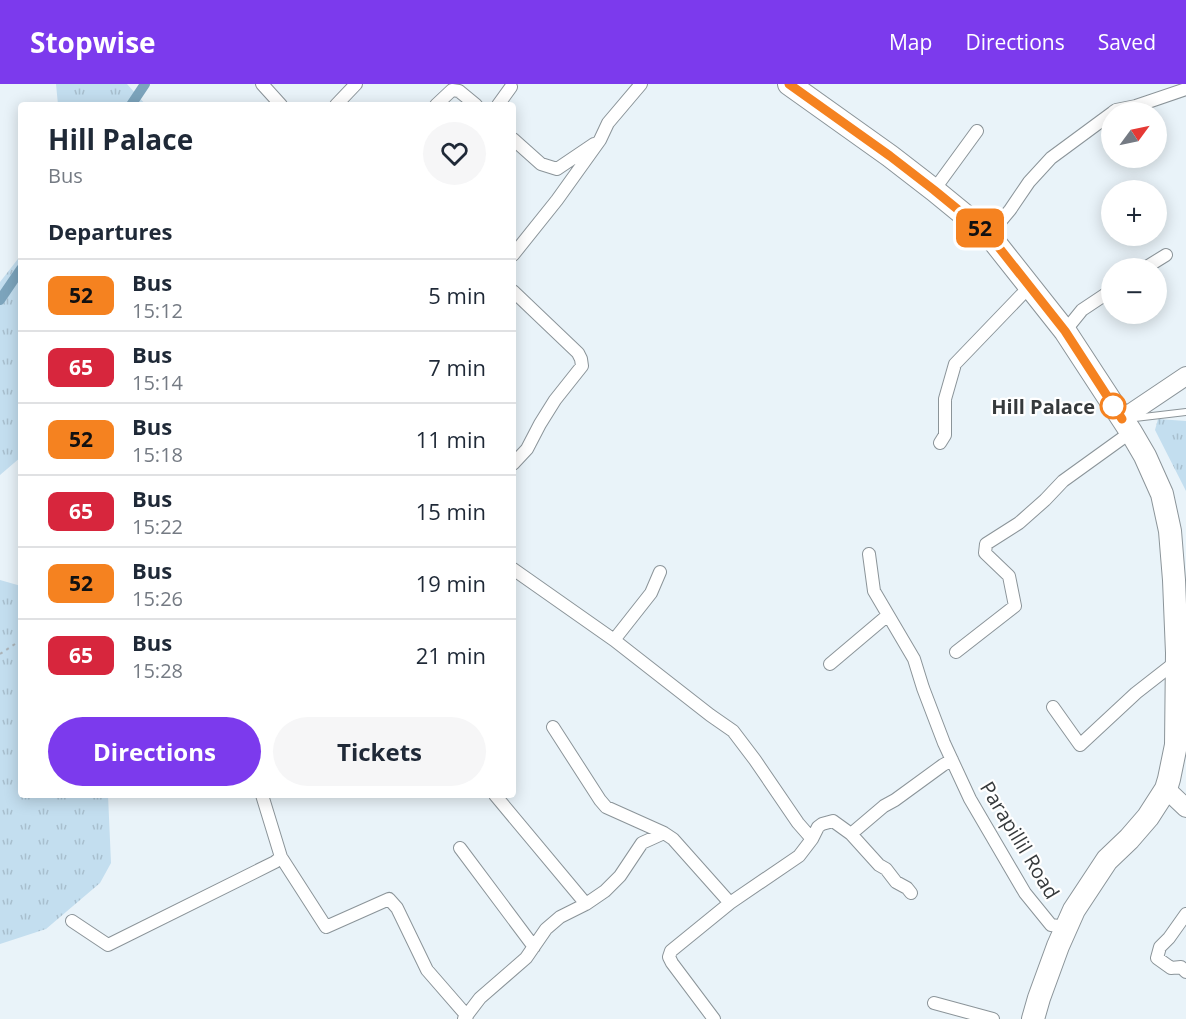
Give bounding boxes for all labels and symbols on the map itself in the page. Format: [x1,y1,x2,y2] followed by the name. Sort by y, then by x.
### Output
[1101,102,1167,168] north arrow
[953,208,1007,248] line badge: 52
[991,393,1095,420] place label: Hill Palace
[1100,393,1126,419] marker: Hill Palace
[974,776,1066,904] street label: Parapillil Road

